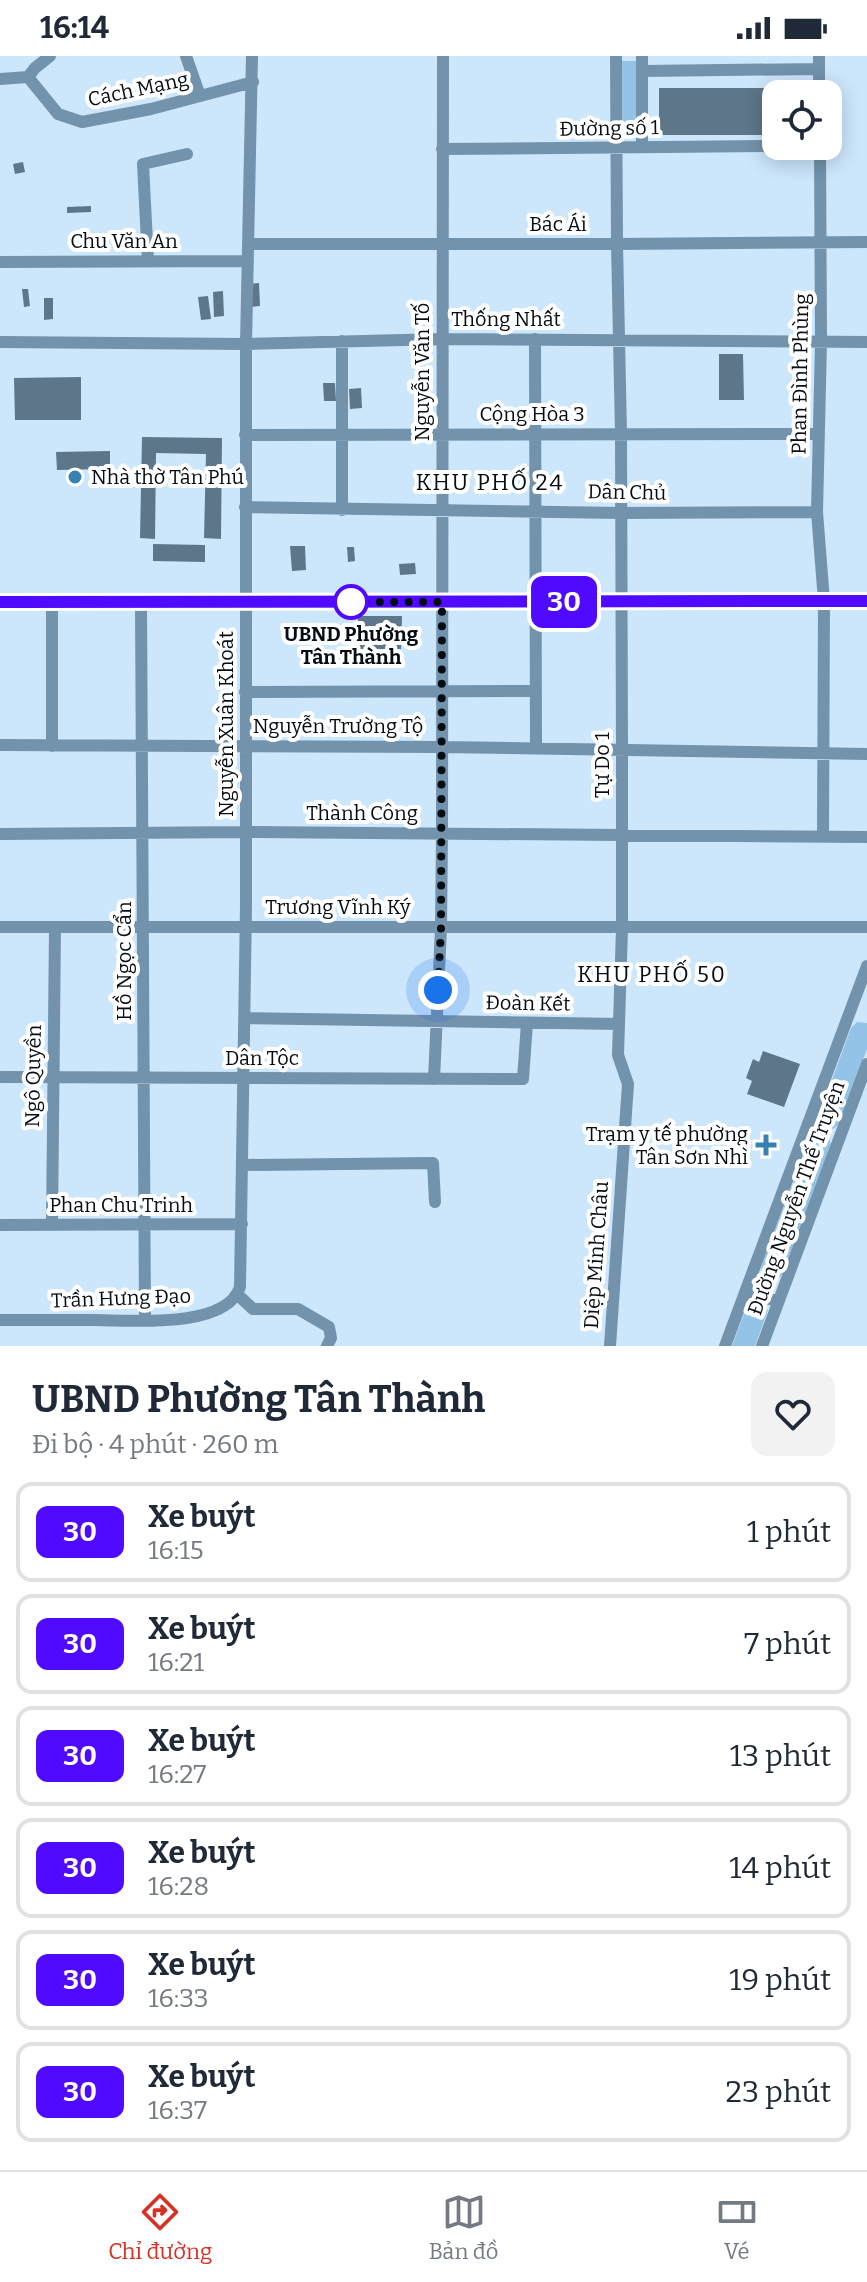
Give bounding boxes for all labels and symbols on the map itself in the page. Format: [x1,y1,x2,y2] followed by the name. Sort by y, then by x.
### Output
[86,67,190,111] street label: Cách Mạng
[559,115,659,141] street label: Đường số 1
[529,212,587,236] street label: Bác Ái
[70,229,178,253] street label: Chu Văn An
[787,293,813,455] street label: Phan Đình Phùng
[410,303,434,441] street label: Nguyễn Văn Tố
[451,307,561,331] street label: Thống Nhất
[479,402,585,426] street label: Cộng Hòa 3
[91,465,244,489] place label: Nhà thờ Tân Phú
[416,467,564,496] district label: KHU PHỐ 24
[66,468,84,486] marker: Nhà thờ Tân Phú
[587,479,667,505] street label: Dân Chủ
[528,576,600,628] line badge: 30
[334,585,368,619] marker: UBND Phường Tân Thành
[284,622,419,669] place label: UBND Phường Tân Thành
[214,631,238,817] street label: Nguyễn Xuân Khoát
[253,714,423,738] street label: Nguyễn Trường Tộ
[590,732,614,798] street label: Tự Do 1
[306,801,418,825] street label: Thành Công
[265,895,411,919] street label: Trương Vĩnh Ký
[112,901,136,1021] street label: Hồ Ngọc Cẩn
[577,959,727,988] district label: KHU PHỐ 50
[418,970,458,1010] your location
[485,990,571,1016] street label: Đoàn Kết
[20,1024,46,1128] street label: Ngô Quyền
[225,1046,299,1070] street label: Dân Tộc
[742,1077,850,1318] street label: Đường Nguyễn Thế Truyện
[586,1122,748,1169] place label: Trạm y tế phường Tân Sơn Nhì
[755,1134,777,1156] marker: Trạm y tế phường Tân Sơn Nhì
[579,1180,613,1330] street label: Diệp Minh Châu
[49,1193,193,1217] street label: Phan Chu Trinh
[51,1284,191,1312] street label: Trần Hưng Đạo

